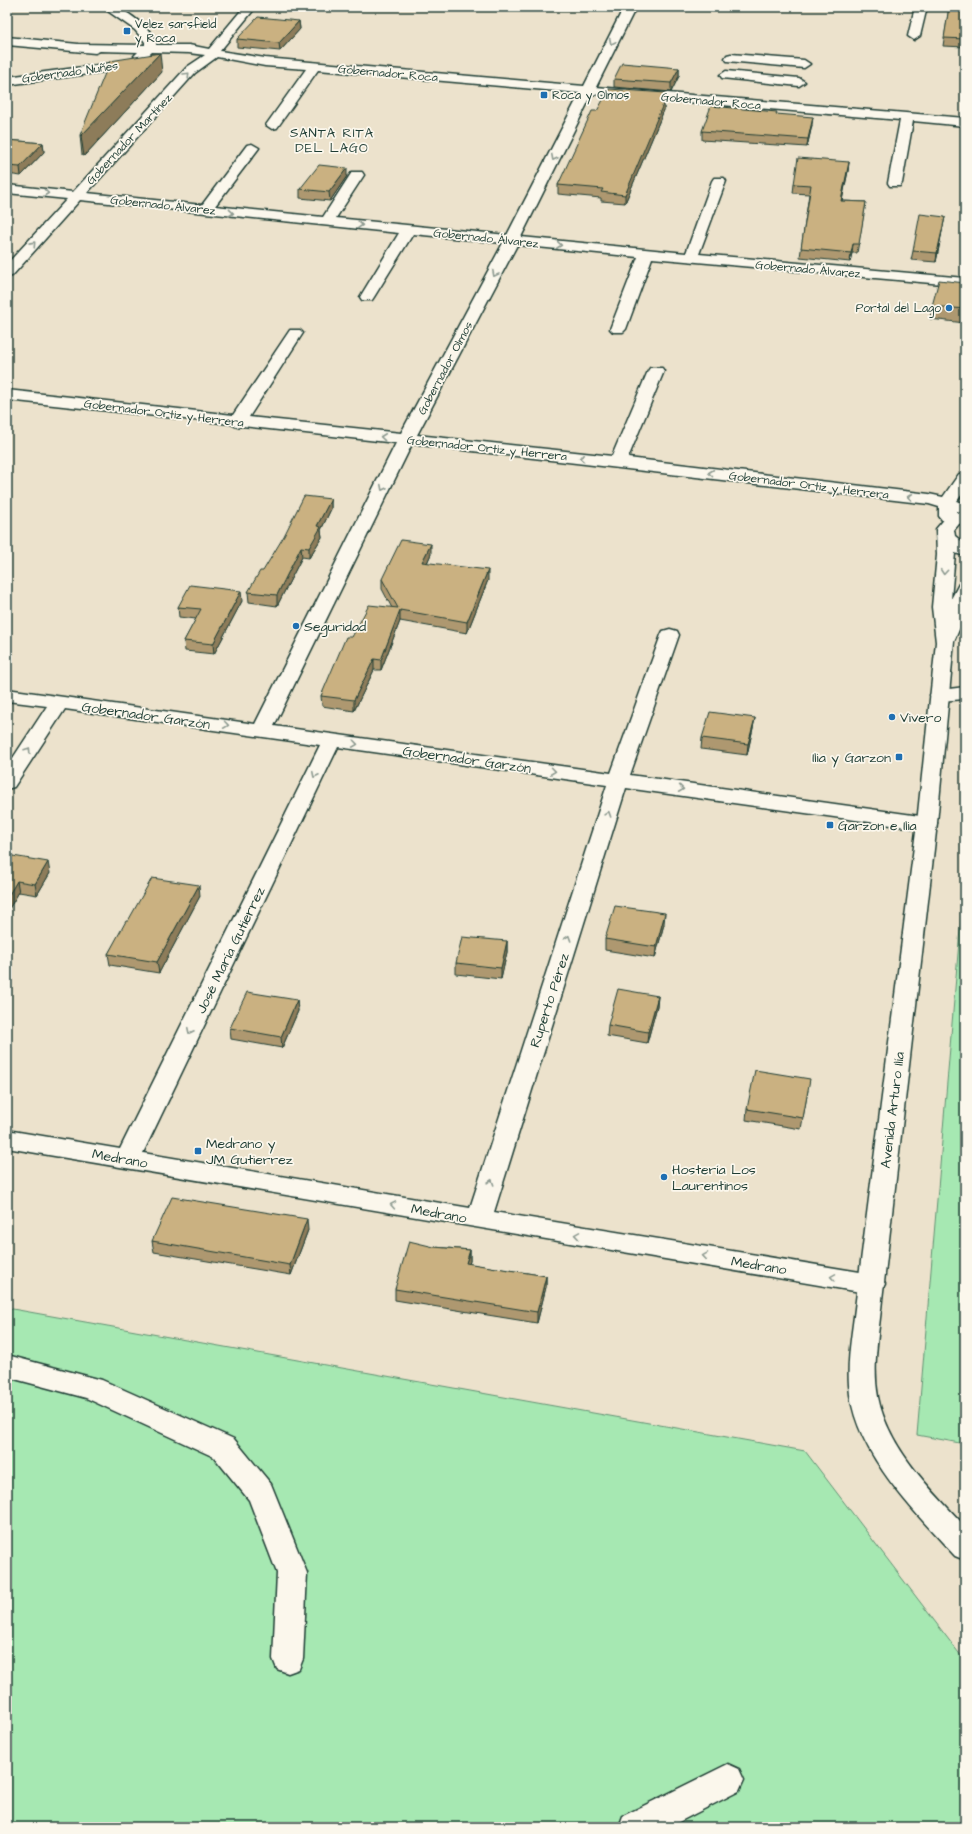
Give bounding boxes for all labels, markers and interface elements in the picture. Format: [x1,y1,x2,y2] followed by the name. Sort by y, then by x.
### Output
[135,16,216,48] place label: Velez sarsfield y Roca
[122,26,132,36] marker: Velez sarsfield y Roca
[610,37,617,45] one-way arrow
[21,57,119,88] street label: Gobernado Nuñes
[337,61,439,86] street label: Gobernador Roca
[182,73,189,80] one-way arrow
[552,87,629,105] place label: Roca y Olmos
[660,89,762,114] street label: Gobernador Roca
[83,90,176,189] street label: Gobernador Martínez
[539,90,549,100] marker: Roca y Olmos
[290,124,374,157] district label: SANTA RITA DEL LAGO
[551,153,559,161] one-way arrow
[43,188,49,197] one-way arrow
[110,192,216,219] street label: Gobernado Álvarez
[228,208,234,217] one-way arrow
[357,221,363,230] one-way arrow
[433,225,539,252] street label: Gobernado Álvarez
[556,240,562,249] one-way arrow
[28,241,36,249] one-way arrow
[755,256,861,283] street label: Gobernado Álvarez
[492,269,499,277] one-way arrow
[856,300,941,318] place label: Portal del Lago
[944,303,954,313] marker: Portal del Lago
[414,319,477,418] street label: Gobernador Olmos
[83,395,245,433] street label: Gobernador Ortiz y Herrera
[406,432,568,466] street label: Gobernador Ortiz y Herrera
[380,433,386,442] one-way arrow
[579,454,585,463] one-way arrow
[728,467,890,505] street label: Gobernador Ortiz y Herrera
[708,469,714,478] one-way arrow
[380,484,387,491] one-way arrow
[907,493,913,502] one-way arrow
[940,569,949,575] one-way arrow
[304,617,366,637] place label: Seguridad
[291,621,301,631] marker: Seguridad
[80,697,211,735] street label: Gobernador Garzón
[900,708,941,728] place label: Vivero
[887,712,897,722] marker: Vivero
[223,720,229,729] one-way arrow
[352,739,358,748] one-way arrow
[401,741,532,779] street label: Gobernador Garzón
[24,747,31,754] one-way arrow
[812,748,891,768] place label: Ilia y Garzon
[894,752,904,762] marker: Ilia y Garzon
[550,766,556,775] one-way arrow
[312,771,320,779] one-way arrow
[678,784,685,793] one-way arrow
[603,811,612,818] one-way arrow
[838,816,917,836] place label: Garzon e Ilia
[825,820,835,830] marker: Garzon e Ilia
[191,884,270,1017] street label: José María Gutierrez
[564,935,572,942] one-way arrow
[525,951,575,1050] street label: Ruperto Pérez
[187,1026,195,1034] one-way arrow
[876,1051,910,1169] street label: Avenida Arturo Ilía
[206,1134,293,1170] place label: Medrano y JM Gutierrez
[90,1144,149,1174] street label: Medrano
[193,1146,203,1156] marker: Medrano y JM Gutierrez
[672,1160,756,1196] place label: Hostería Los Laurentinos
[659,1172,669,1182] marker: Hostería Los Laurentinos
[486,1179,495,1186] one-way arrow
[409,1199,468,1229] street label: Medrano
[390,1201,396,1210] one-way arrow
[574,1231,580,1240] one-way arrow
[702,1252,708,1261] one-way arrow
[730,1252,788,1280] street label: Medrano
[830,1273,837,1282] one-way arrow

